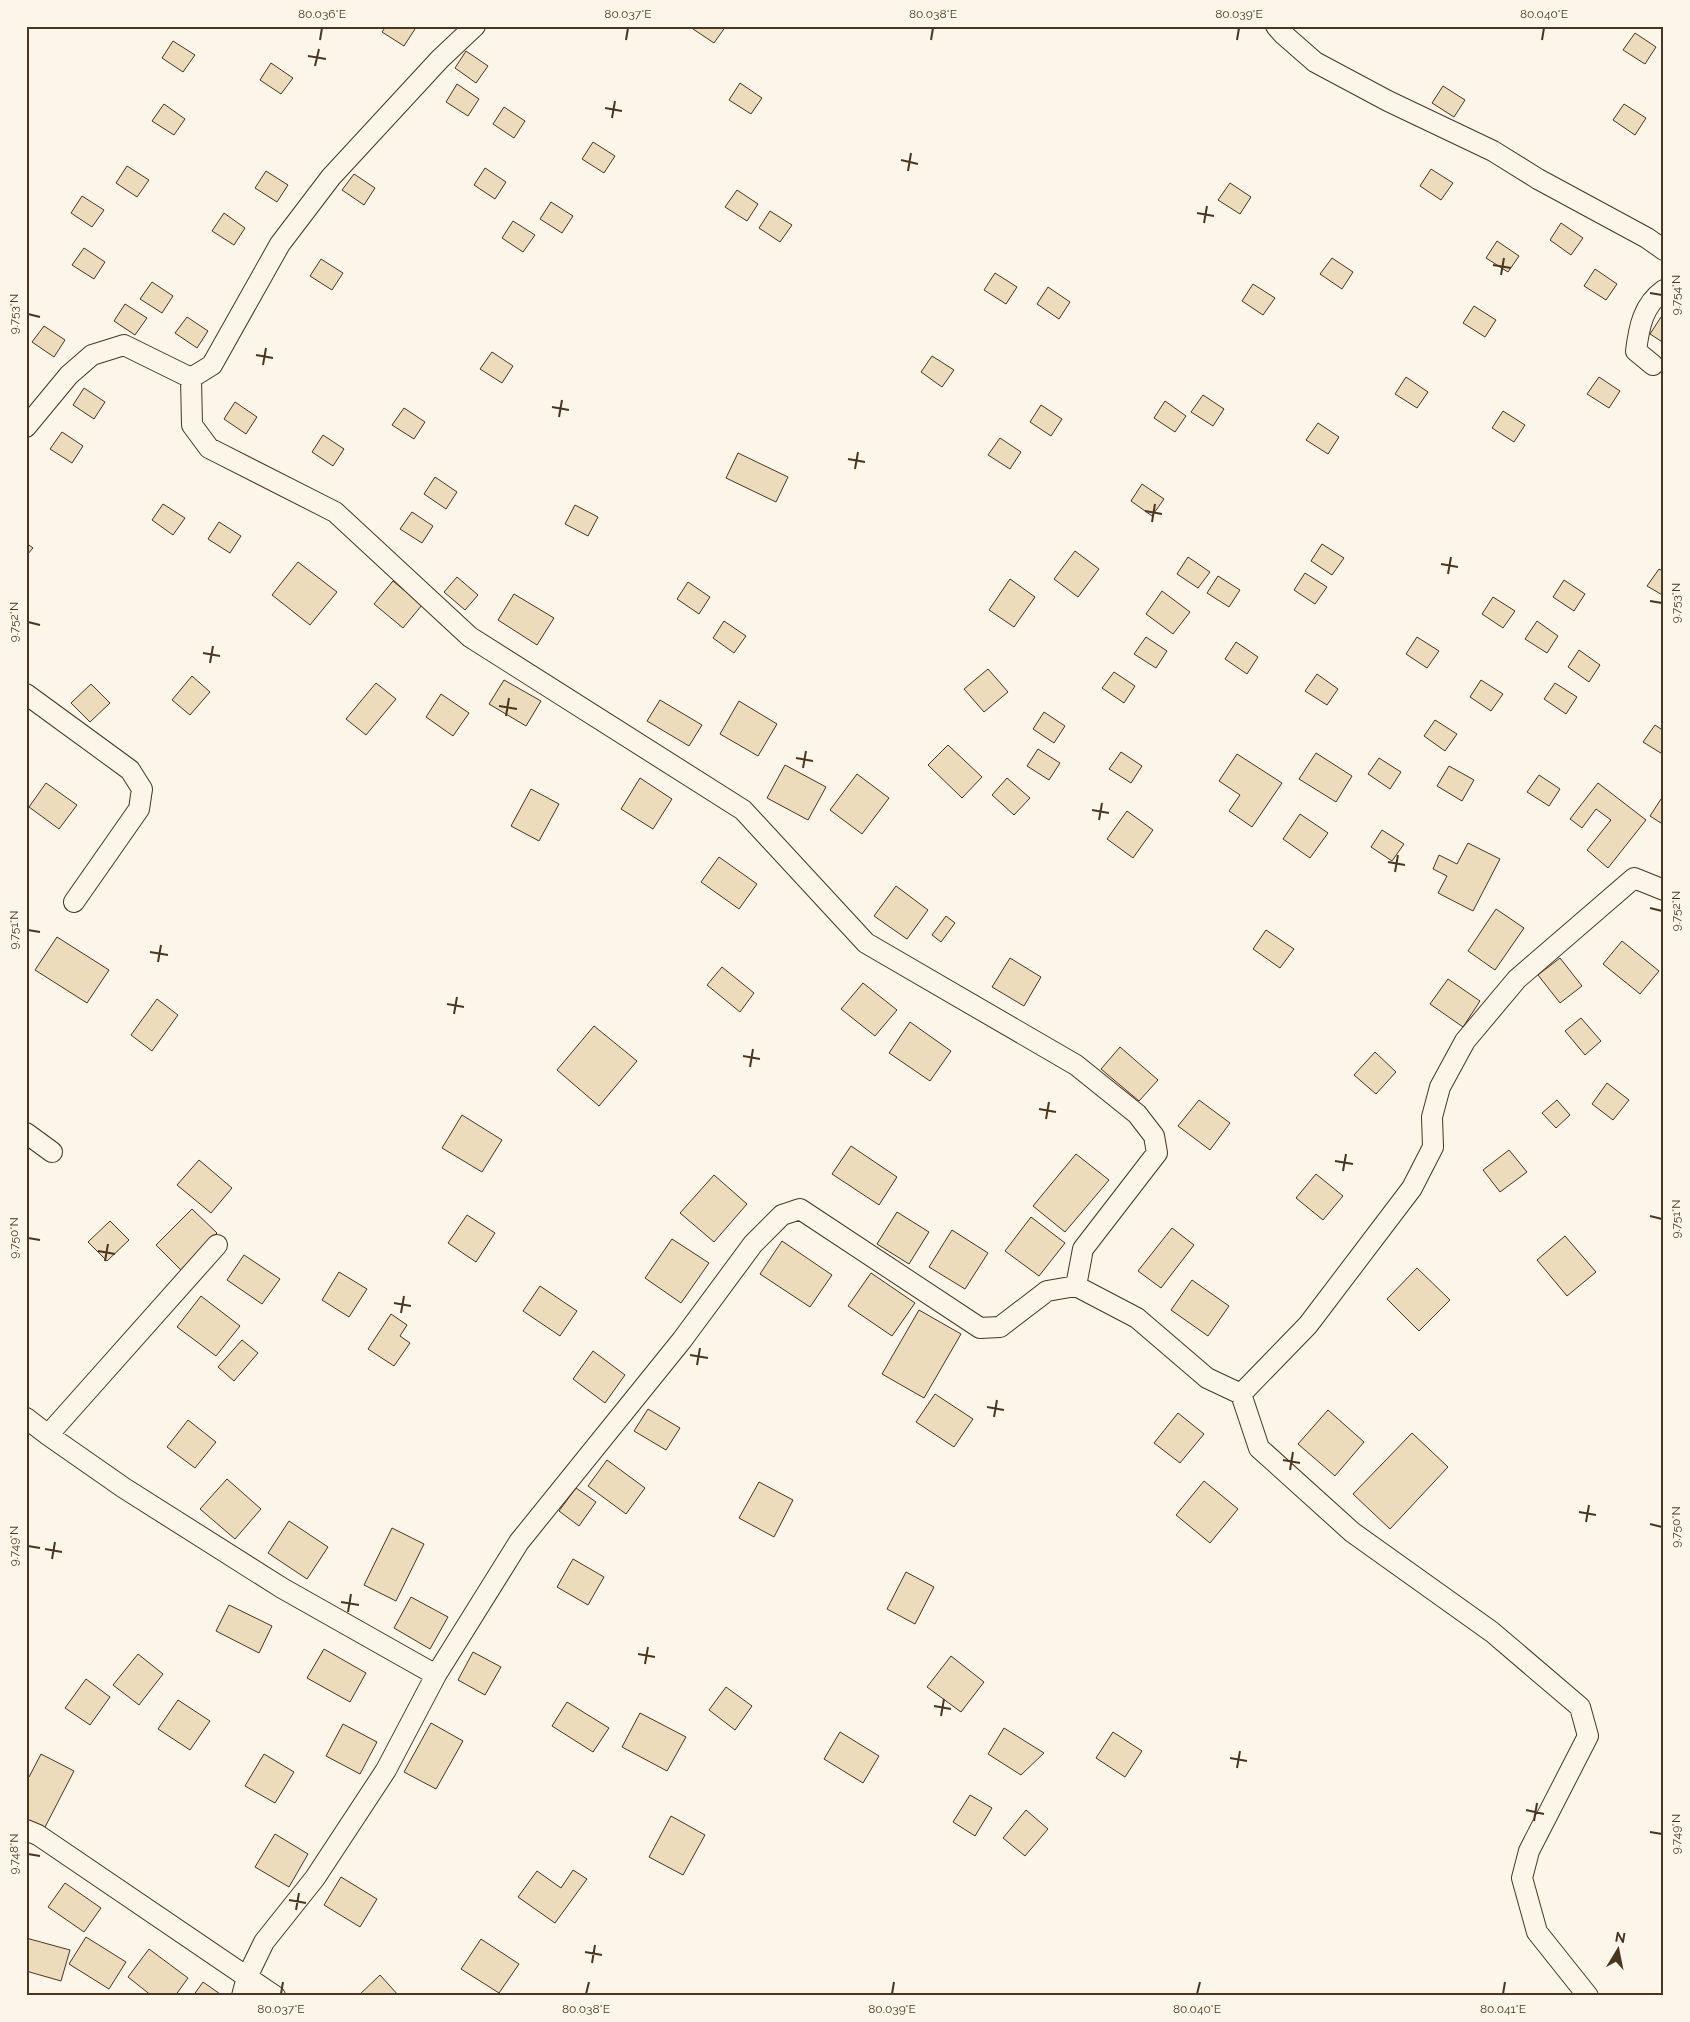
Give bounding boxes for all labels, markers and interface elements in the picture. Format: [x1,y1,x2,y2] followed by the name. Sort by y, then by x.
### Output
[298,7,346,21] text: 80.036°E
[604,7,652,21] text: 80.037°E
[909,7,957,21] text: 80.038°E
[1215,7,1263,21] text: 80.039°E
[1520,7,1568,21] text: 80.040°E
[1669,275,1683,315] text: 9.754°N
[7,294,21,334] text: 9.753°N
[1669,583,1683,623] text: 9.753°N
[7,602,21,642] text: 9.752°N
[1669,891,1683,931] text: 9.752°N
[7,910,21,950] text: 9.751°N
[1669,1199,1683,1239] text: 9.751°N
[7,1217,21,1259] text: 9.750°N
[1669,1506,1683,1548] text: 9.750°N
[7,1526,21,1566] text: 9.749°N
[1669,1814,1683,1854] text: 9.749°N
[7,1834,21,1874] text: 9.748°N
[1592,1924,1642,1974] north arrow
[1614,1928,1627,1946] text: N
[257,2002,305,2016] text: 80.037°E
[562,2002,610,2016] text: 80.038°E
[868,2002,916,2016] text: 80.039°E
[1173,2002,1221,2016] text: 80.040°E
[1480,2002,1526,2016] text: 80.041°E

